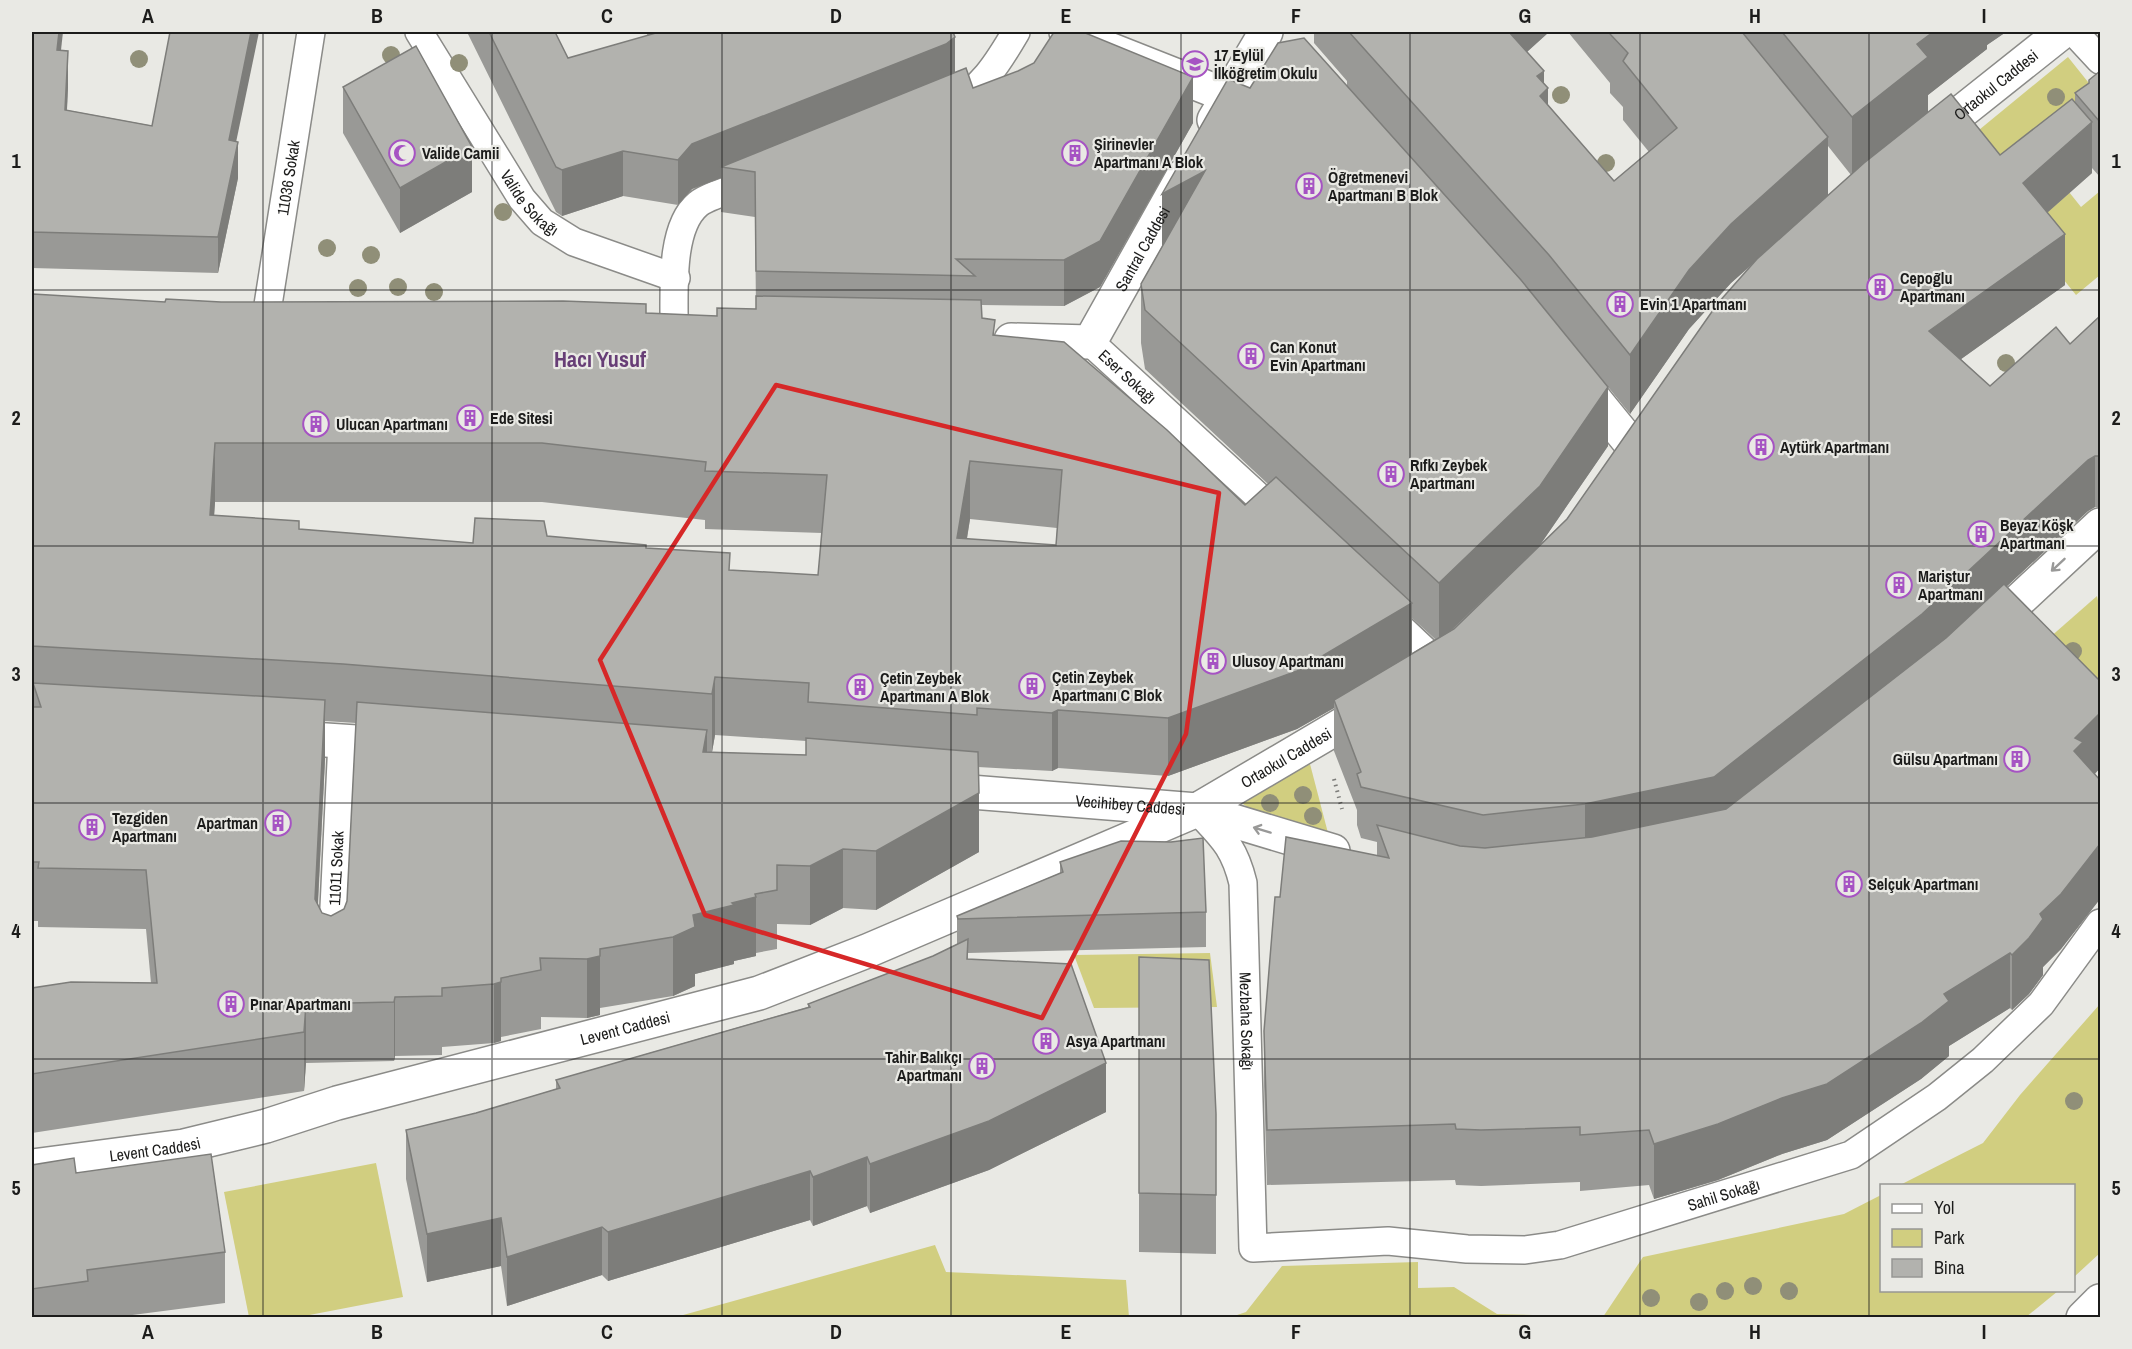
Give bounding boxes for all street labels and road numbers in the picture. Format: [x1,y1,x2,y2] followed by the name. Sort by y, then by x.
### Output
[1949,44,2043,125] street label: Ortaokul Caddesi
[271,138,305,217] street label: 11036 Sokak
[496,165,563,241] street label: Valide Sokağı
[1110,202,1175,295] street label: Santral Caddesi
[1094,344,1161,409] street label: Eser Sokağı
[1236,722,1336,793] street label: Ortaokul Caddesi
[1075,789,1186,820] street label: Vecihibey Caddesi
[323,830,349,906] street label: 11011 Sokak
[1234,972,1259,1071] street label: Mezbaha Sokağı
[578,1006,672,1050] street label: Levent Caddesi
[108,1131,203,1167] street label: Levent Caddesi
[1685,1173,1762,1216] street label: Sahil Sokağı

